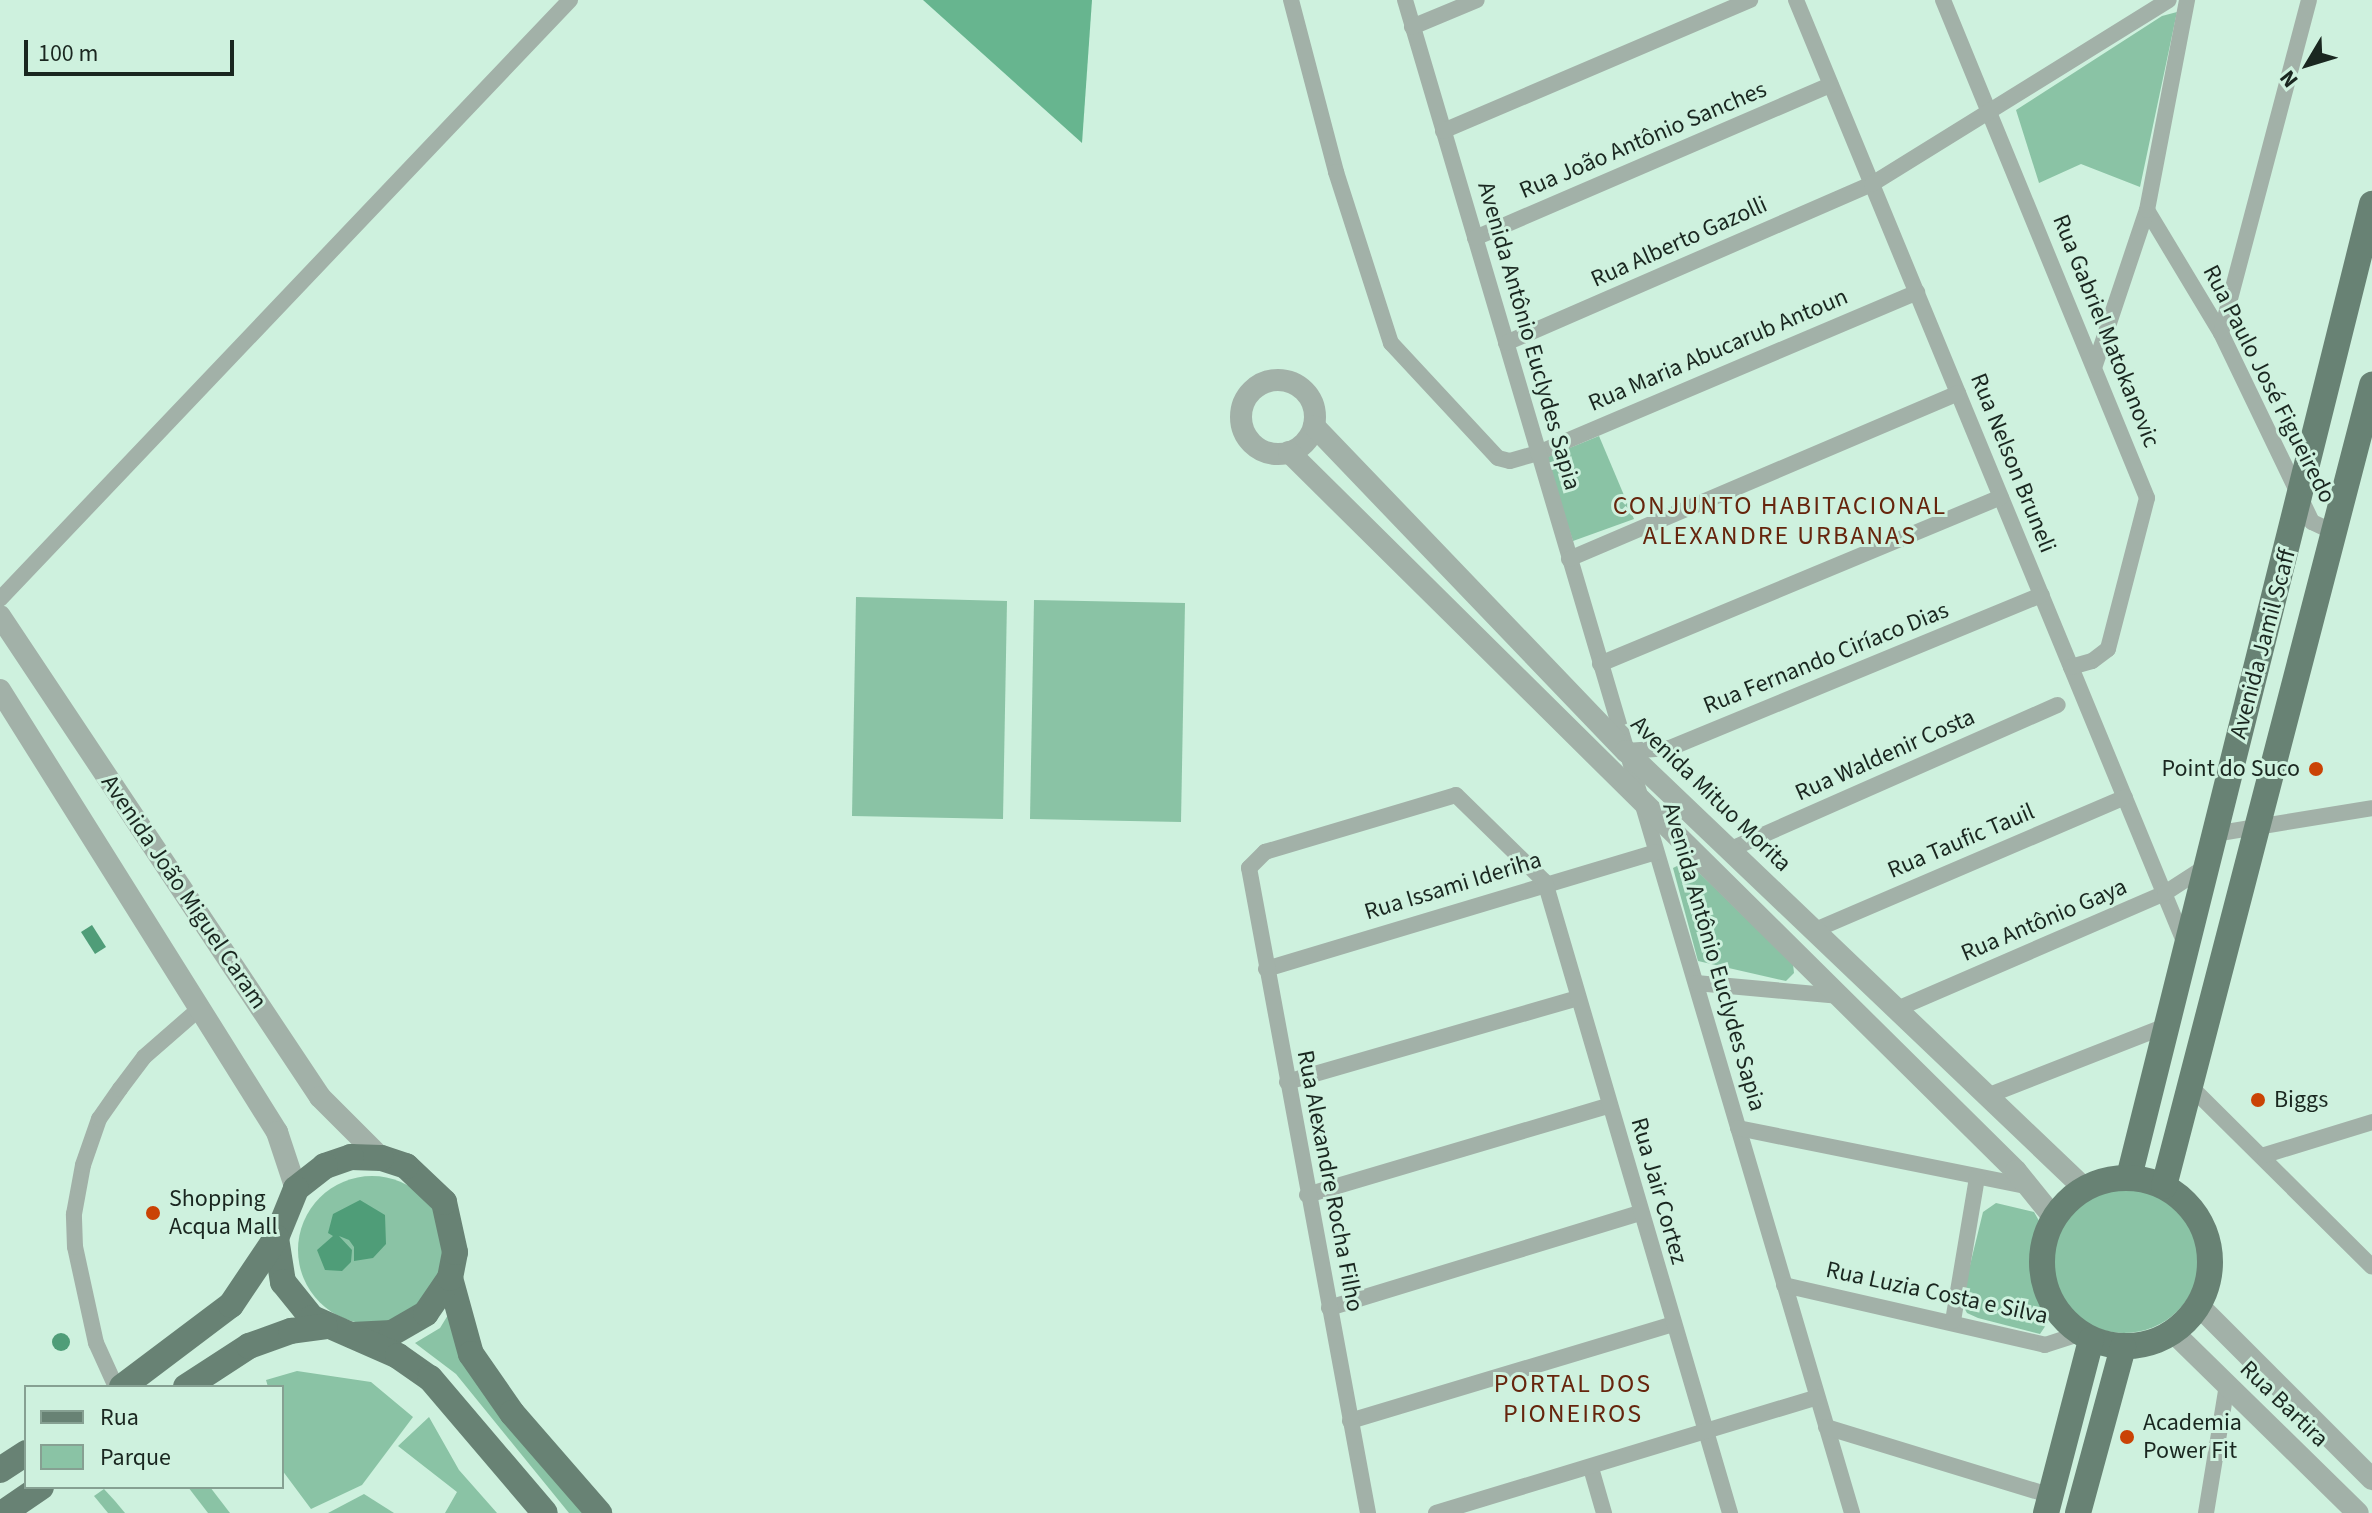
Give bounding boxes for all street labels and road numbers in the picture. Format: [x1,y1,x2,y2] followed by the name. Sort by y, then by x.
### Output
[1515,75,1771,205] street label: Rua João Antônio Sanches
[1471,179,1587,493] street label: Avenida Antônio Euclydes Sapia
[1586,190,1772,294] street label: Rua Alberto Gazolli
[2046,210,2166,452] street label: Rua Gabriel Matokanovic
[2196,260,2342,508] street label: Rua Paulo José Figueiredo
[1584,282,1852,418] street label: Rua Maria Abucarub Antoun
[1964,369,2062,557] street label: Rua Nelson Bruneli
[2224,546,2302,742] street label: Avenida Jamil Scaff
[1699,596,1953,720] street label: Rua Fernando Ciríaco Dias
[1791,702,1979,808] street label: Rua Waldenir Costa
[1625,710,1797,878] street label: Avenida Mituo Morita
[95,770,273,1014] street label: Avenida João Miguel Caram
[1883,797,2039,885] street label: Rua Taufic Tauil
[1656,800,1772,1114] street label: Avenida Antônio Euclydes Sapia
[1361,845,1545,927] street label: Rua Issami Ideriha
[1957,872,2131,968] street label: Rua Antônio Gaya
[1291,1048,1369,1314] street label: Rua Alexandre Rocha Filho
[1624,1114,1694,1268] street label: Rua Jair Cortez
[1823,1255,2051,1331] street label: Rua Luzia Costa e Silva
[2234,1355,2334,1453] street label: Rua Bartira

